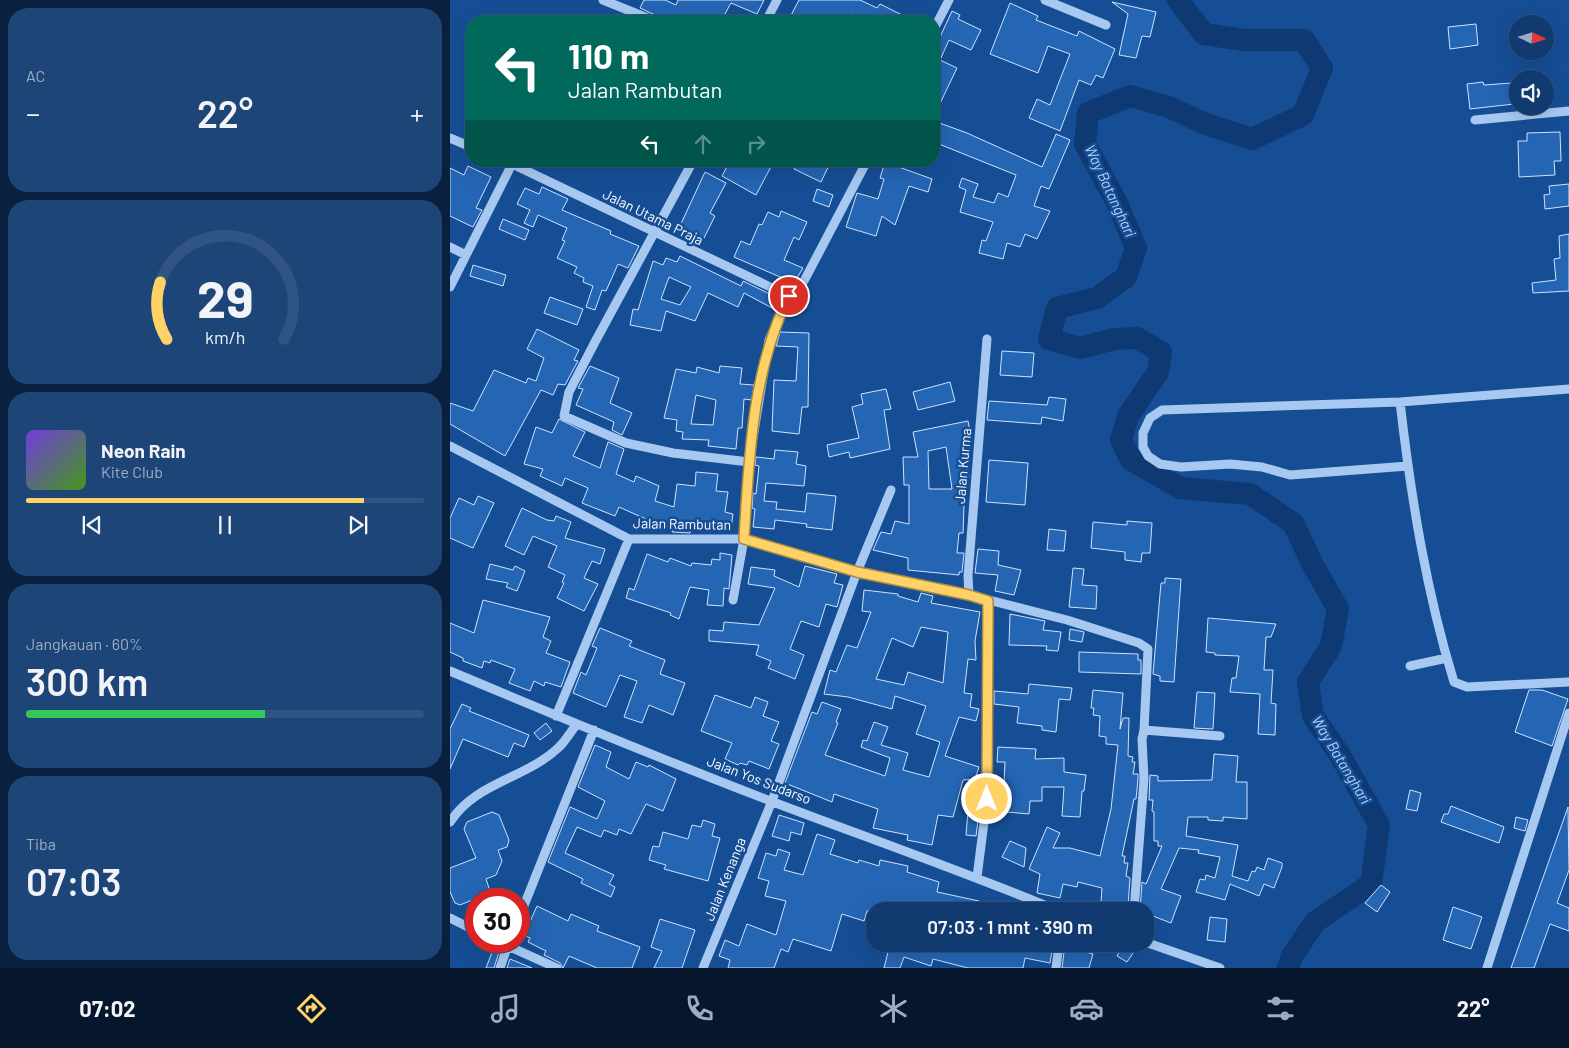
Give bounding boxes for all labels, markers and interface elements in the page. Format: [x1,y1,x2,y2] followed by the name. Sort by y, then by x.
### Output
[1509,15,1554,60] north arrow
[1509,15,1554,115] map controls
[568,34,649,76] text: 110 m
[485,35,550,100] icon: left
[26,66,45,85] text: AC
[1509,70,1554,115] button: sound
[568,76,722,102] text: Jalan Rambutan
[197,90,253,136] text: 22°
[26,96,40,130] text: −
[410,96,424,130] text: +
[636,130,664,158] icon: left
[689,130,717,158] icon: ahead
[742,130,770,158] icon: right
[1082,141,1140,240] water label: Way Batanghari
[600,185,706,248] street label: Jalan Utama Praja
[197,266,253,328] text: 29
[768,275,810,317] pin
[775,282,803,310] icon: arrive
[205,326,245,348] text: km/h
[951,427,974,504] street label: Jalan Kurma
[101,439,186,462] text: Neon Rain
[101,462,163,481] text: Kite Club
[78,511,106,539] icon: previous
[211,511,239,539] icon: pause
[344,511,372,539] icon: next
[633,514,731,533] street label: Jalan Rambutan
[26,634,143,653] text: Jangkauan · 60%
[26,658,148,704] text: 300 km
[1308,712,1375,807] water label: Way Batanghari
[705,752,814,807] street label: Jalan Yos Sudarso
[960,772,1012,824] position arrow
[26,834,56,853] text: Tiba
[700,835,749,923] street label: Jalan Kenanga
[26,858,121,904] text: 07:03
[465,888,530,953] speed limit sign: 30
[927,915,1093,938] text: 07:03 · 1 mnt · 390 m
[294,991,329,1026] icon: directions
[488,991,523,1026] icon: music
[682,991,717,1026] icon: phone
[876,991,911,1026] icon: climate
[1069,991,1104,1026] icon: car
[1263,991,1298,1026] icon: filters
[79,995,136,1021] text: 07:02
[1457,995,1490,1021] text: 22°

